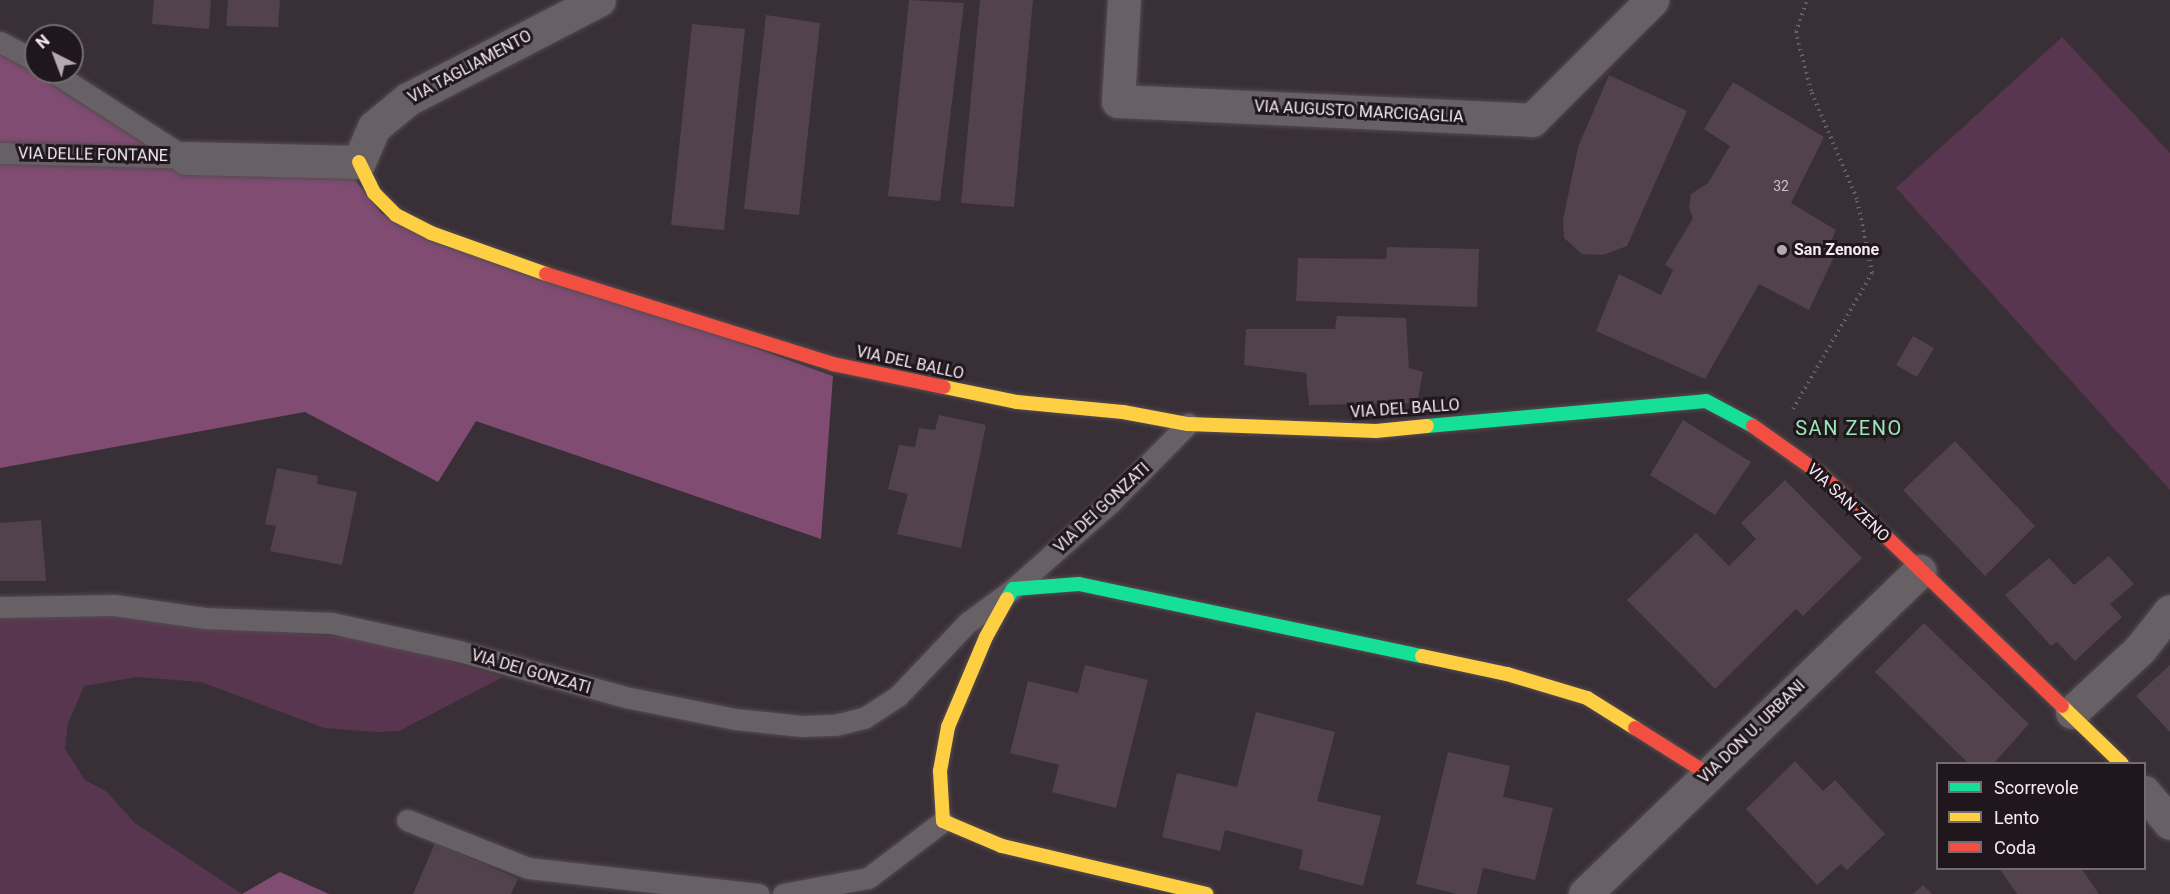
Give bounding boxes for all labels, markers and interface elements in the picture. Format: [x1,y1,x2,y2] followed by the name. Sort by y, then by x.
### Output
[24,24,84,84] north arrow
[405,26,535,108] street label: VIA TAGLIAMENTO
[32,31,54,53] text: N
[1254,97,1464,127] street label: VIA AUGUSTO MARCIGAGLIA
[18,144,168,166] street label: VIA DELLE FONTANE
[1773,178,1789,194] house number: 32
[1794,240,1879,260] place label: San Zenone
[1775,243,1789,257] marker: San Zenone
[854,342,966,384] street label: VIA DEL BALLO
[1350,396,1460,422] street label: VIA DEL BALLO
[1795,416,1903,440] district label: SAN ZENO
[1050,459,1154,557] street label: VIA DEI GONZATI
[1803,460,1893,546] street label: VIA SAN ZENO
[469,646,593,698] street label: VIA DEI GONZATI
[1695,676,1809,788] street label: VIA DON U. URBANI
[1936,762,2146,870] legend
[1994,777,2079,798] text: Scorrevole
[1994,807,2039,828] text: Lento
[1994,837,2036,858] text: Coda

